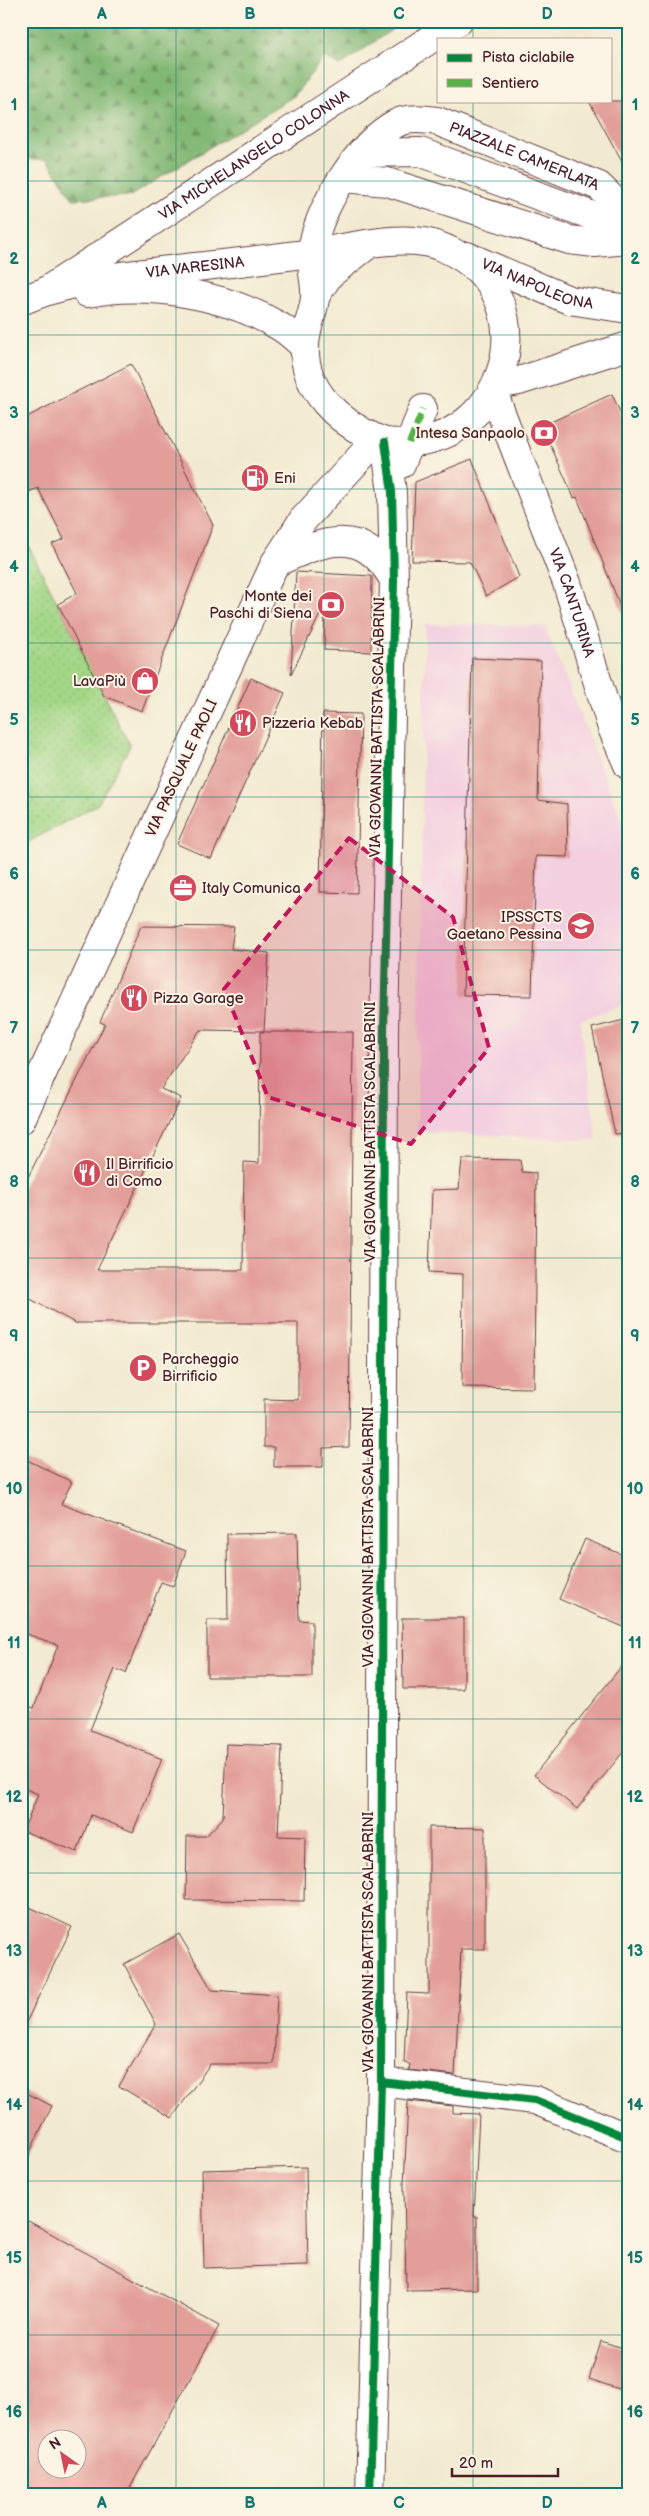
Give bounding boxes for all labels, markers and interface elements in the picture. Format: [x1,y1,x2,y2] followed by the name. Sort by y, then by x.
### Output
[96,5,107,24] text: A
[244,5,256,24] text: B
[393,5,405,24] text: C
[541,5,553,24] text: D
[437,38,612,102] legend
[482,48,574,67] text: Pista ciclabile
[482,74,539,93] text: Sentiero
[155,85,354,224] street label: VIA MICHELANGELO COLONNA
[11,96,17,115] text: 1
[632,96,638,115] text: 1
[446,118,603,195] street label: PIAZZALE CAMERLATA
[9,250,19,269] text: 2
[630,250,640,269] text: 2
[145,252,246,283] street label: VIA VARESINA
[478,254,595,314] street label: VIA NAPOLEONA
[9,404,19,423] text: 3
[630,404,640,423] text: 3
[529,418,559,448] bank icon: Intesa Sanpaolo
[416,424,525,443] place label: Intesa Sanpaolo
[240,463,270,493] fuel station icon: Eni
[274,469,296,488] place label: Eni
[544,545,599,660] street label: VIA CANTURINA
[9,558,19,577] text: 4
[630,558,640,577] text: 4
[209,587,312,623] place label: Monte dei Paschi di Siena
[316,590,346,620] bank icon: Monte dei Paschi di Siena
[366,596,389,857] street label: VIA GIOVANNI BATTISTA SCALABRINI
[130,666,160,696] shop icon: LavaPiù
[73,672,126,691] place label: LavaPiù
[141,696,222,840] street label: VIA PASQUALE PAOLI
[228,708,258,738] restaurant icon: Pizzeria Kebab
[9,711,19,730] text: 5
[630,711,640,730] text: 5
[262,714,364,733] place label: Pizzeria Kebab
[9,865,19,884] text: 6
[630,865,640,884] text: 6
[168,873,198,903] office icon: Italy Comunica
[202,879,301,898] place label: Italy Comunica
[447,908,562,944] place label: IPSSCTS Gaetano Pessina
[566,911,596,941] school or university icon: IPSSCTS Gaetano Pessina
[119,983,149,1013] restaurant icon: Pizza Garage
[153,989,244,1008] place label: Pizza Garage
[361,1001,380,1262] street label: VIA GIOVANNI BATTISTA SCALABRINI
[10,1019,19,1038] text: 7
[631,1019,640,1038] text: 7
[106,1155,173,1191] place label: Il Birrificio di Como
[72,1158,102,1188] restaurant icon: Il Birrificio di Como
[9,1173,19,1192] text: 8
[630,1173,640,1192] text: 8
[9,1327,19,1346] text: 9
[630,1327,640,1346] text: 9
[162,1350,239,1386] place label: Parcheggio Birrificio
[128,1353,158,1383] parking icon: Parcheggio Birrificio
[359,1406,378,1667] street label: VIA GIOVANNI BATTISTA SCALABRINI
[6,1480,22,1499] text: 10
[627,1480,643,1499] text: 10
[7,1634,21,1653] text: 11
[628,1634,642,1653] text: 11
[6,1788,23,1807] text: 12
[627,1788,644,1807] text: 12
[359,1811,378,2072] street label: VIA GIOVANNI BATTISTA SCALABRINI
[6,1942,22,1961] text: 13
[627,1942,643,1961] text: 13
[6,2096,23,2115] text: 14
[627,2096,644,2115] text: 14
[6,2249,22,2268] text: 15
[627,2249,643,2268] text: 15
[6,2403,23,2422] text: 16
[627,2403,644,2422] text: 16
[38,2428,88,2478] north arrow
[46,2434,64,2454] text: N
[452,2446,558,2478] scale bar
[459,2454,493,2473] text: 20 m
[96,2494,107,2513] text: A
[244,2494,256,2513] text: B
[393,2494,405,2513] text: C
[541,2494,553,2513] text: D

